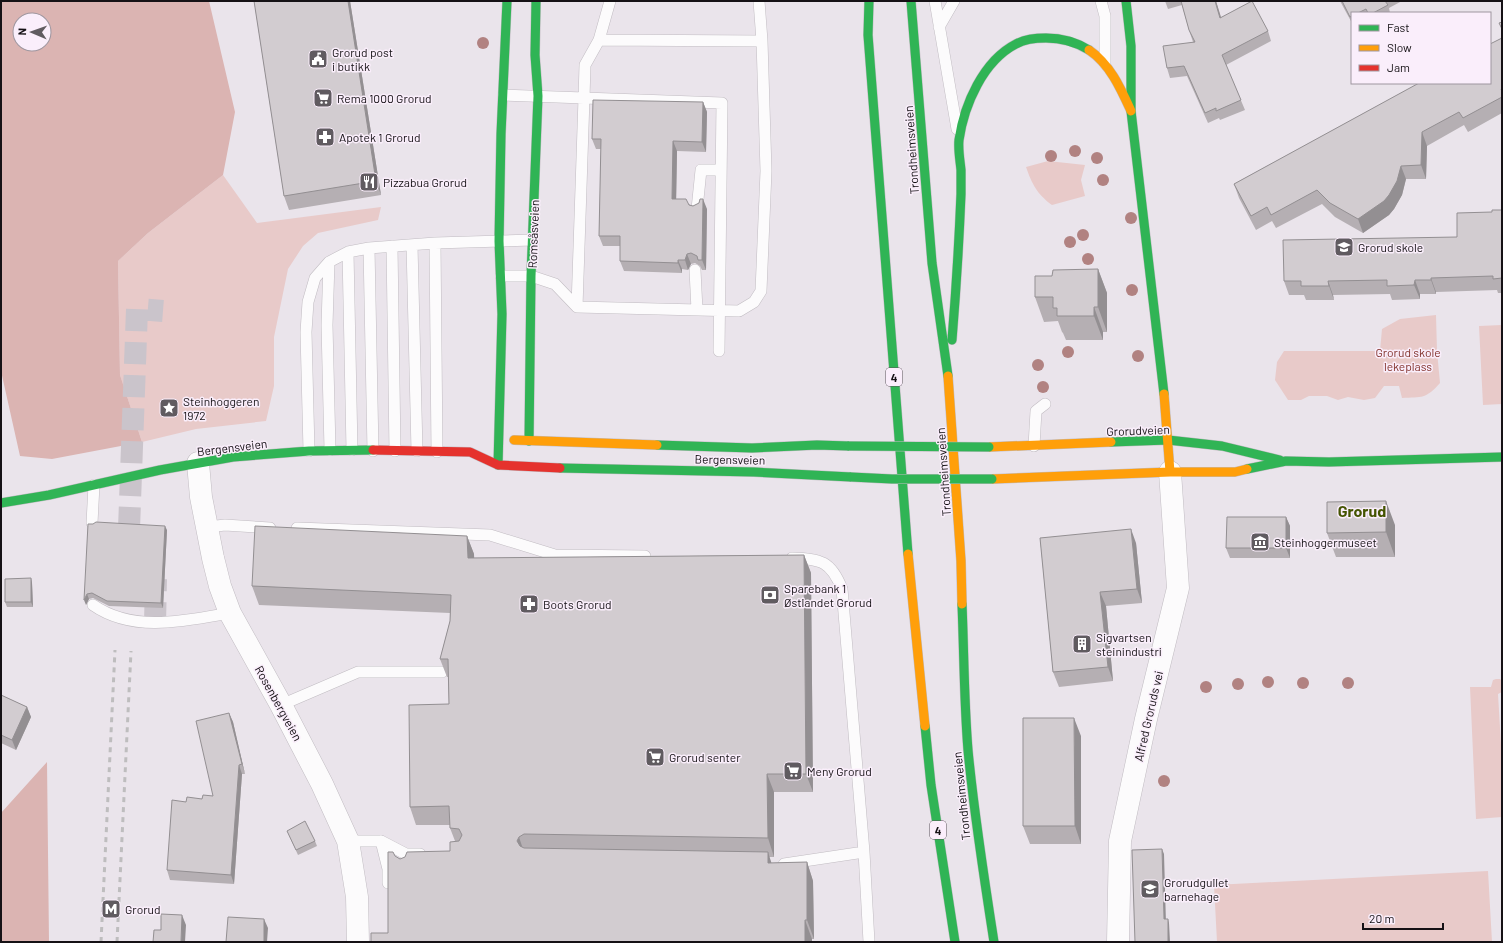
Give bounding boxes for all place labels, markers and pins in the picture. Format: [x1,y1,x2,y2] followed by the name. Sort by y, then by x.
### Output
[332,45,393,73] place label: Grorud post i butikk
[307,48,329,70] public building icon: Grorud post i butikk
[312,87,334,109] supermarket icon: Rema 1000 Grorud
[337,91,432,105] place label: Rema 1000 Grorud
[314,126,336,148] pharmacy icon: Apotek 1 Grorud
[339,130,420,144] place label: Apotek 1 Grorud
[358,171,380,193] restaurant icon: Pizzabua Grorud
[383,175,467,189] place label: Pizzabua Grorud
[1333,236,1355,258] school or university icon: Grorud skole
[1358,240,1423,254] place label: Grorud skole
[183,394,259,422] place label: Steinhoggeren 1972
[158,397,180,419] place icon: Steinhoggeren 1972
[1249,531,1271,553] museum icon: Steinhoggermuseet
[1274,535,1377,549] place label: Steinhoggermuseet
[784,581,872,609] place label: Sparebank 1 Østlandet Grorud
[759,584,781,606] bank icon: Sparebank 1 Østlandet Grorud
[518,593,540,615] pharmacy icon: Boots Grorud
[543,597,612,611] place label: Boots Grorud
[1096,630,1162,658] place label: Sigvartsen steinindustri
[1071,633,1093,655] building icon: Sigvartsen steinindustri
[644,746,666,768] supermarket icon: Grorud senter
[669,750,741,764] place label: Grorud senter
[782,760,804,782] supermarket icon: Meny Grorud
[807,764,872,778] place label: Meny Grorud
[1164,875,1229,903] place label: Grorudgullet barnehage
[1139,878,1161,900] school or university icon: Grorudgullet barnehage
[100,898,122,920] metro station icon: Grorud
[125,902,161,916] place label: Grorud

